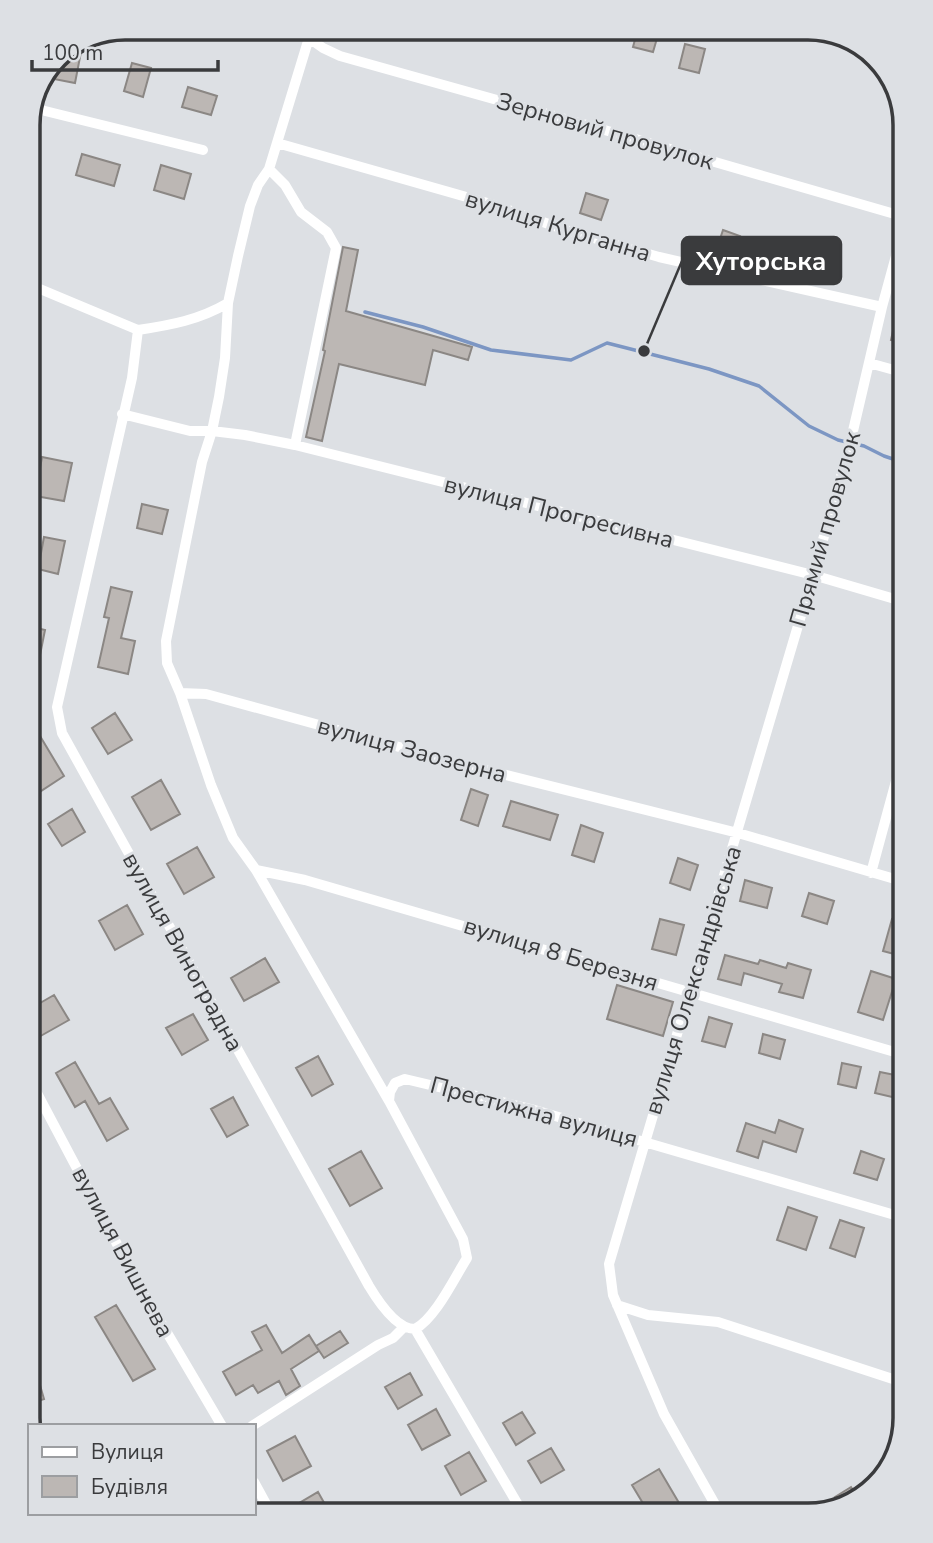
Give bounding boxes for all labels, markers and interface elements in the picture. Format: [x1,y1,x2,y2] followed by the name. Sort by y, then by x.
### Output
[32,28,217,72] scale bar
[42,39,103,67] text: 100 m
[493,85,718,177] street label: Зерновий провулок
[461,183,655,269] street label: вулиця Курганна
[682,237,841,284] callout: Хуторська
[695,244,826,279] text: Хуторська
[782,427,868,631] street label: Прямий провулок
[441,468,677,556] street label: вулиця Прогресивна
[314,709,510,791] street label: вулиця Заозерна
[637,842,749,1118] street label: вулиця Олександрівська
[115,847,251,1057] street label: вулиця Виноградна
[460,909,662,999] street label: вулиця 8 Березня
[427,1069,641,1155] street label: Престижна вулиця
[65,1161,181,1343] street label: вулиця Вишнева
[28,1424,256,1515] legend
[91,1438,164,1466] text: Вулиця
[91,1473,168,1501] text: Будівля

